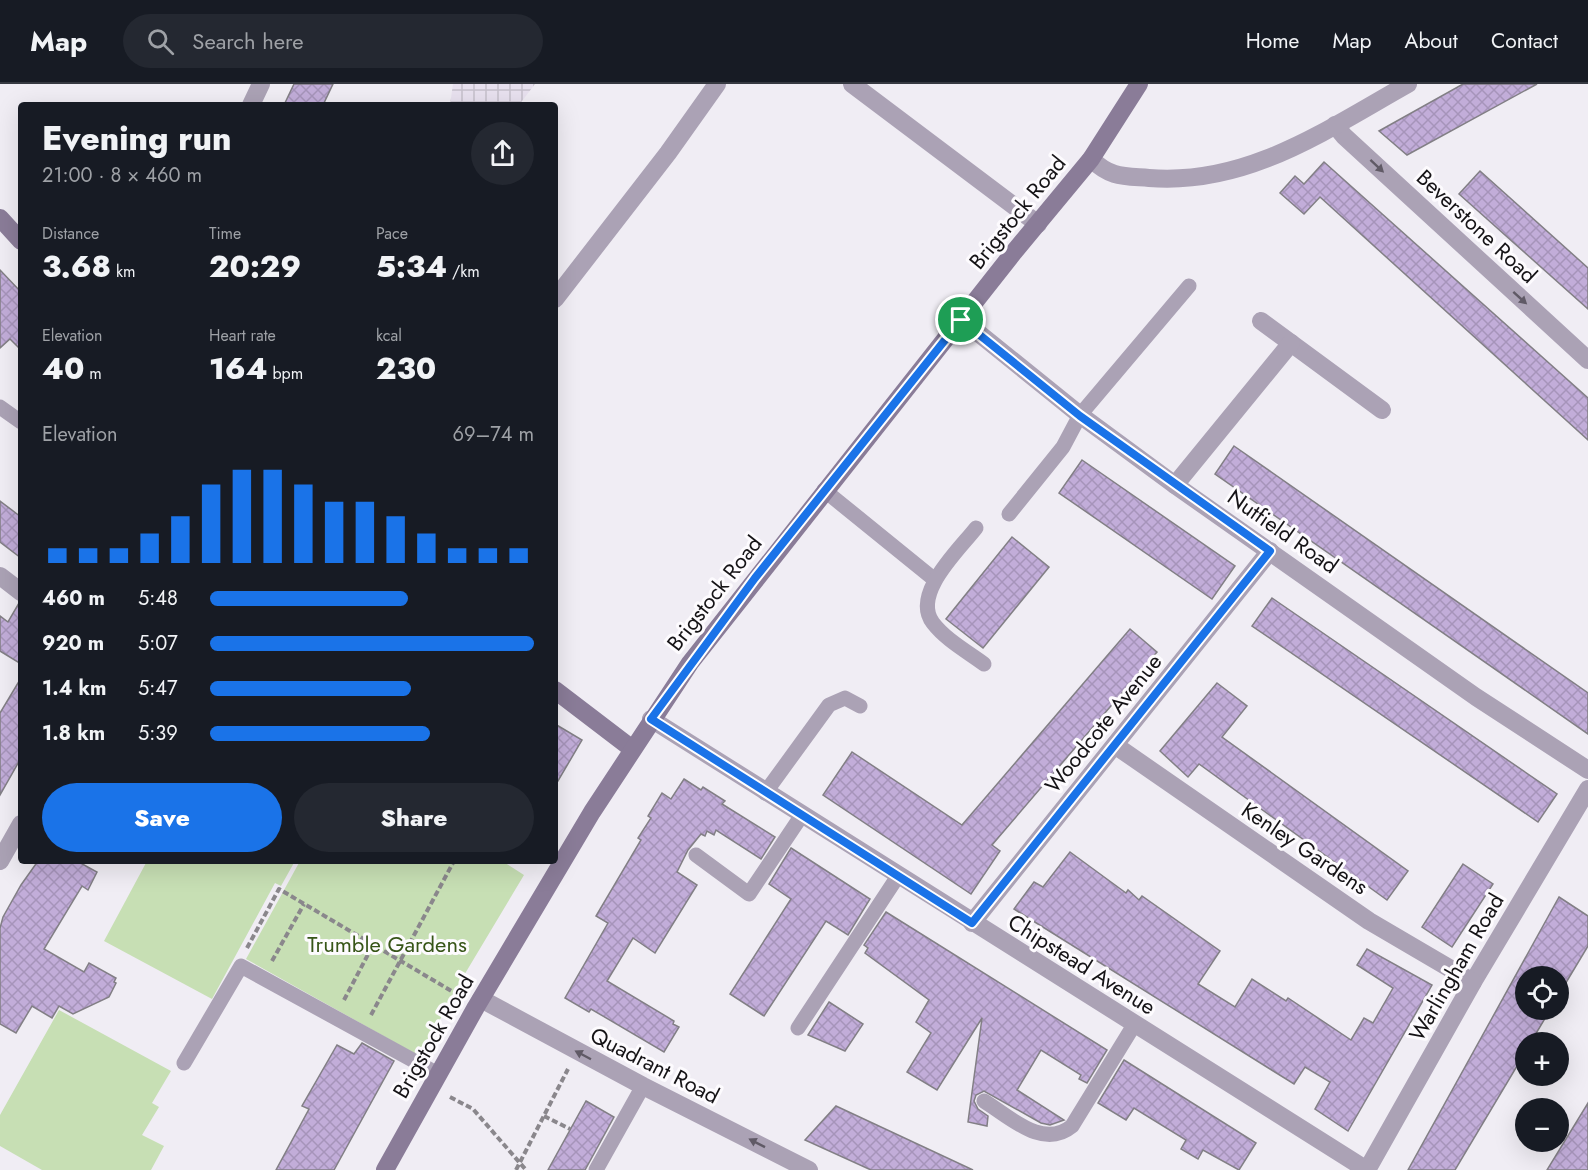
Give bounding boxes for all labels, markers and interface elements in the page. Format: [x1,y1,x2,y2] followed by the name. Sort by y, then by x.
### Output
[123,14,543,68] search box
[30,21,87,62] text: Map
[144,25,177,58] icon: search
[192,25,304,57] text: Search here
[1246,26,1299,56] text: Home
[1332,26,1372,56] text: Map
[1405,26,1458,56] text: About
[1491,26,1558,56] text: Contact
[42,115,232,162] text: Evening run
[471,122,534,185] button: share
[961,148,1073,276] street label: Brigstock Road
[1369,159,1384,173] one-way arrow
[42,161,202,190] text: 21:00 · 8 × 460 m
[1410,162,1544,290] street label: Beverstone Road
[42,222,99,245] text: Distance
[209,222,241,245] text: Time
[376,222,408,245] text: Pace
[42,245,111,288] text: 3.68
[209,245,301,288] text: 20:29
[376,245,447,288] text: 5:34
[111,260,135,283] text: km
[447,260,480,283] text: /km
[1513,291,1528,305] one-way arrow
[935,294,986,345] pin
[944,303,977,336] icon: arrive
[42,324,102,347] text: Elevation
[209,324,276,347] text: Heart rate
[376,324,402,347] text: kcal
[42,347,84,390] text: 40
[209,347,268,390] text: 164
[376,347,436,390] text: 230
[84,362,102,385] text: m
[268,362,303,385] text: bpm
[42,420,117,449] text: Elevation
[452,420,534,449] text: 69–74 m
[1221,481,1345,581] street label: Nutfield Road
[659,529,769,657] street label: Brigstock Road
[42,584,105,613] text: 460 m
[138,584,178,613] text: 5:48
[42,629,104,658] text: 920 m
[138,629,178,658] text: 5:07
[1037,647,1169,799] street label: Woodcote Avenue
[42,674,107,703] text: 1.4 km
[138,674,177,703] text: 5:47
[42,719,105,748] text: 1.8 km
[138,719,178,748] text: 5:39
[42,783,282,852] button: Save
[294,783,534,852] button: Share
[1235,794,1375,902] street label: Kenley Gardens
[1401,887,1511,1047] street label: Warlingham Road
[1002,906,1162,1022] street label: Chipstead Avenue
[307,928,467,960] park label: Trumble Gardens
[1515,966,1569,1152] map controls
[1515,966,1569,1020] button: locate
[385,968,481,1104] street label: Brigstock Road
[585,1019,725,1111] street label: Quadrant Road
[1515,1032,1569,1086] button: +
[574,1050,591,1060] one-way arrow
[1515,1098,1569,1152] button: −
[748,1139,765,1148] one-way arrow

